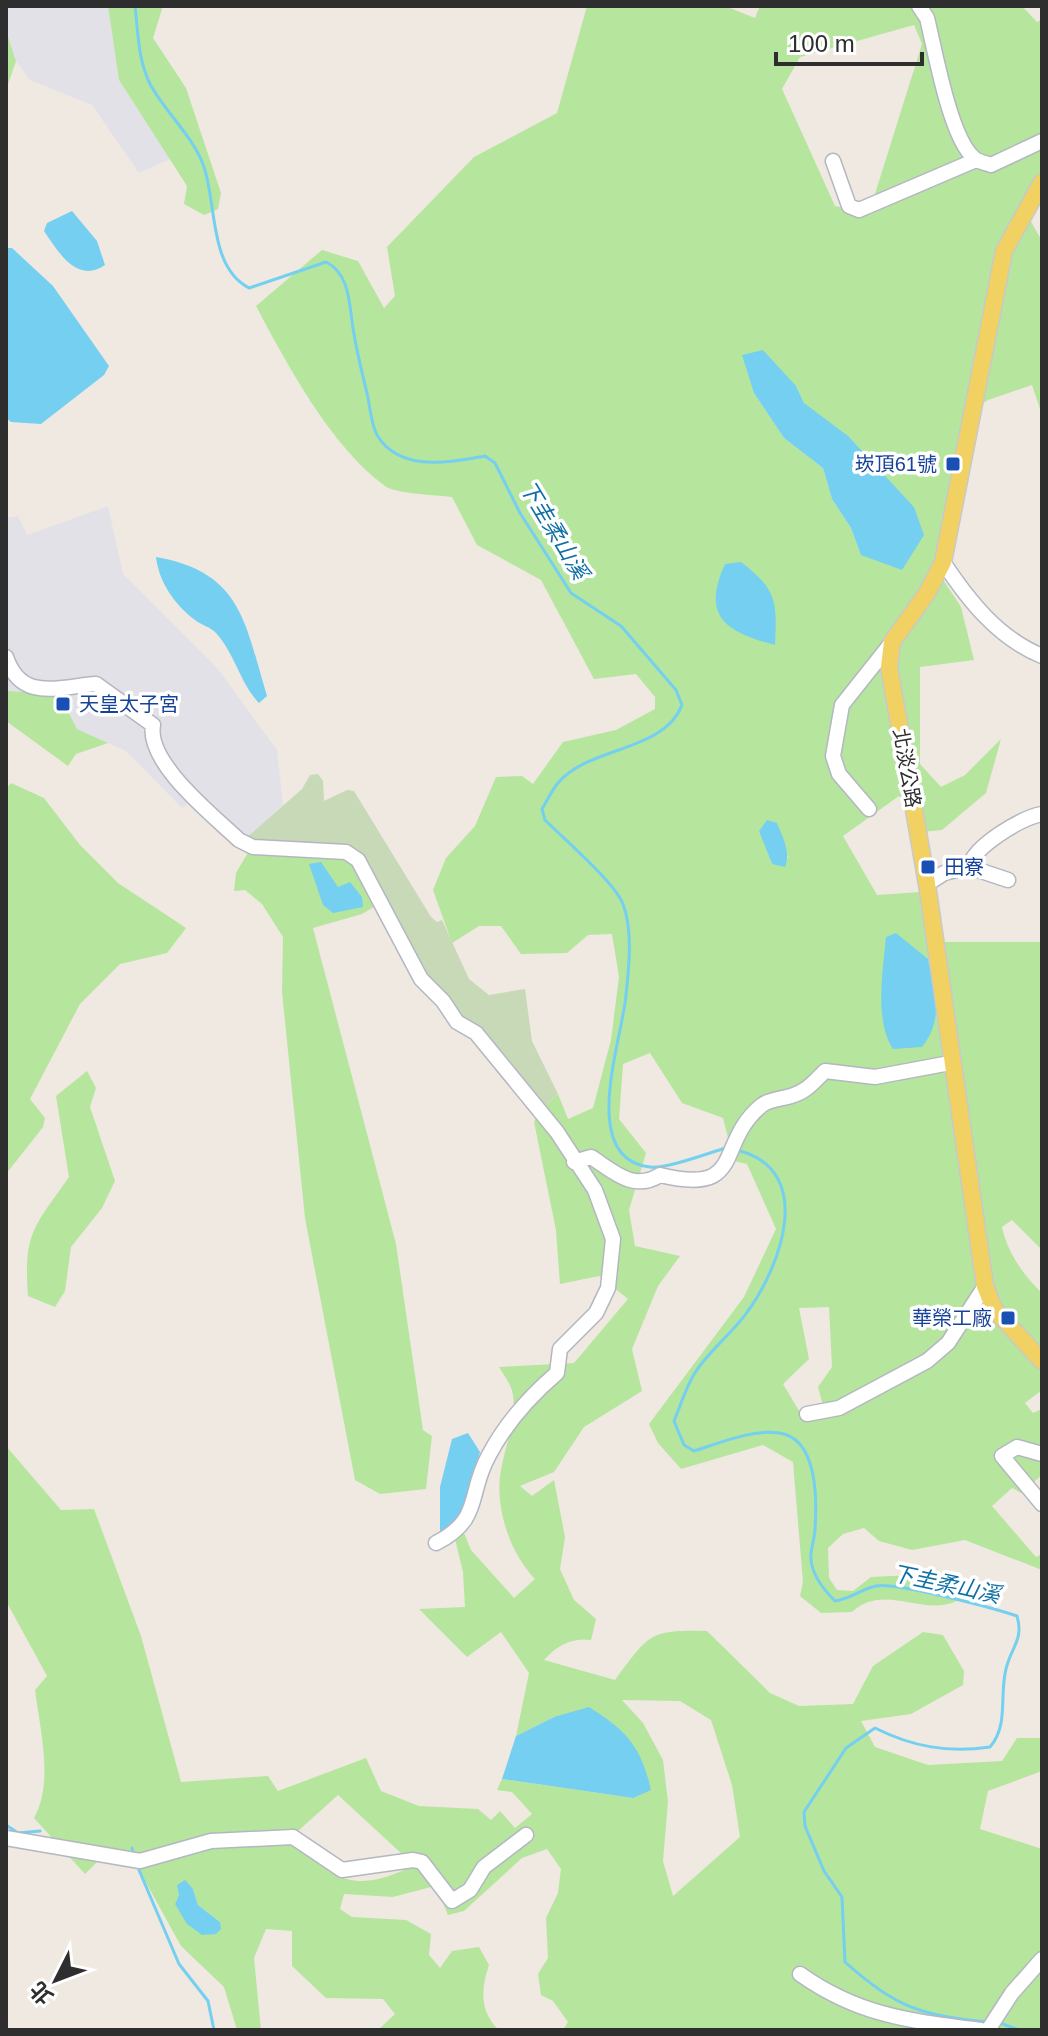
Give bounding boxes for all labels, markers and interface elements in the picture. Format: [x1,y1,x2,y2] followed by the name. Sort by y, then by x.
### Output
[776,16,922,66] scale bar
[788,30,855,57] text: 100 m
[855,453,937,475] place label: 崁頂61號
[944,455,962,473] marker: 崁頂61號
[515,476,595,586] water label: 下圭柔山溪
[79,693,179,715] place label: 天皇太子宮
[54,695,72,713] marker: 天皇太子宮
[889,727,925,809] street label: 北淡公路
[944,856,984,878] place label: 田寮
[919,858,937,876] marker: 田寮
[912,1307,992,1329] place label: 華榮工廠
[999,1309,1017,1327] marker: 華榮工廠
[890,1560,1005,1608] water label: 下圭柔山溪
[16,1940,96,2020] north arrow
[25,1977,58,2010] text: 北

